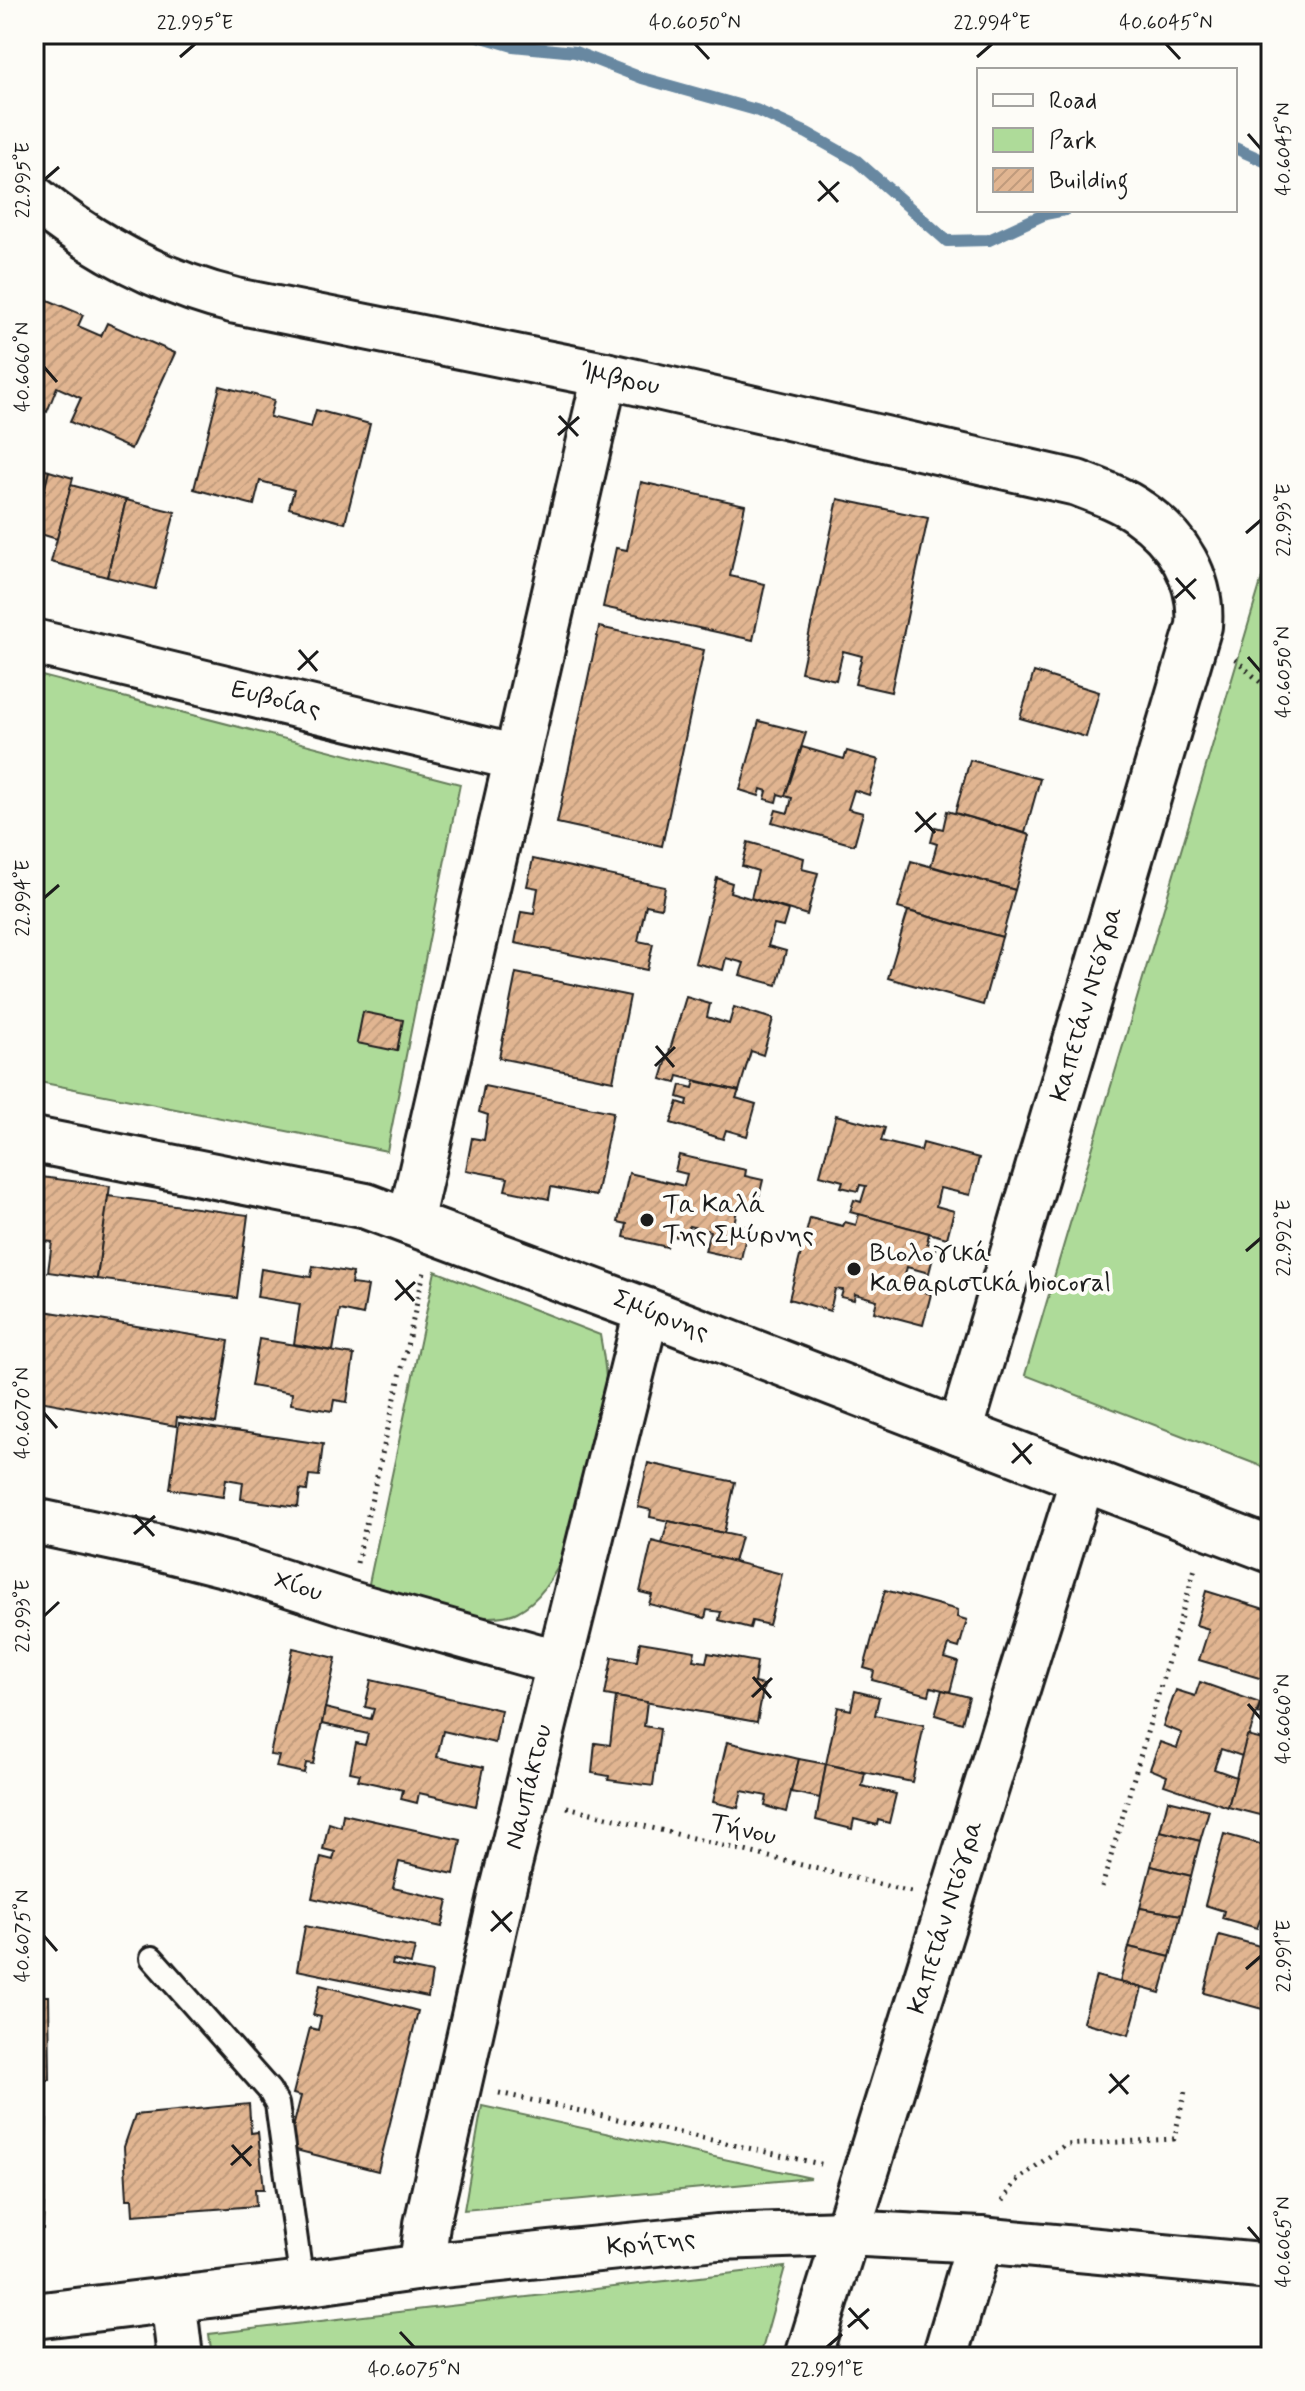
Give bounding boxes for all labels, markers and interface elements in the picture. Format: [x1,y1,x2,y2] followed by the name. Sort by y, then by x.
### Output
[157,10,233,37] text: 22.995°E
[649,10,741,37] text: 40.6050°N
[953,10,1031,37] text: 22.994°E
[1119,10,1213,37] text: 40.6045°N
[977,68,1237,212] legend
[1049,86,1097,117] text: Road
[1271,102,1298,196] text: 40.6045°N
[1049,126,1097,157] text: Park
[10,142,37,218] text: 22.995°E
[1049,166,1129,200] text: Building
[10,322,37,412] text: 40.6060°N
[577,354,663,404] street label: Ίμβρου
[1271,483,1298,557] text: 22.993°E
[1271,626,1298,718] text: 40.6050°N
[228,672,324,728] street label: Ευβοίας
[10,859,37,937] text: 22.994°E
[1043,903,1131,1105] street label: Καπετάν Ντόγρα
[663,1188,814,1252] place label: Τα Καλά Της Σμύρνης
[1271,1199,1298,1277] text: 22.992°E
[638,1211,656,1229] marker: Τα Καλά Της Σμύρνης
[870,1237,1111,1301] place label: Βιολογικά Καθαριστικά biocoral
[845,1260,863,1278] marker: Βιολογικά Καθαριστικά biocoral
[608,1282,714,1350] street label: Σμύρνης
[10,1367,37,1459] text: 40.6070°N
[270,1564,326,1610] street label: Χίου
[10,1579,37,1653] text: 22.993°E
[1271,1674,1298,1764] text: 40.6060°N
[497,1721,561,1853] street label: Ναυπάκτου
[706,1805,780,1855] street label: Τήνου
[900,1816,992,2018] street label: Καπετάν Ντόγρα
[10,1890,37,1982] text: 40.6075°N
[1271,1919,1298,1993] text: 22.991°E
[1271,2197,1298,2287] text: 40.6065°N
[605,2221,697,2265] street label: Κρήτης
[368,2357,460,2384] text: 40.6075°N
[790,2357,864,2384] text: 22.991°E

